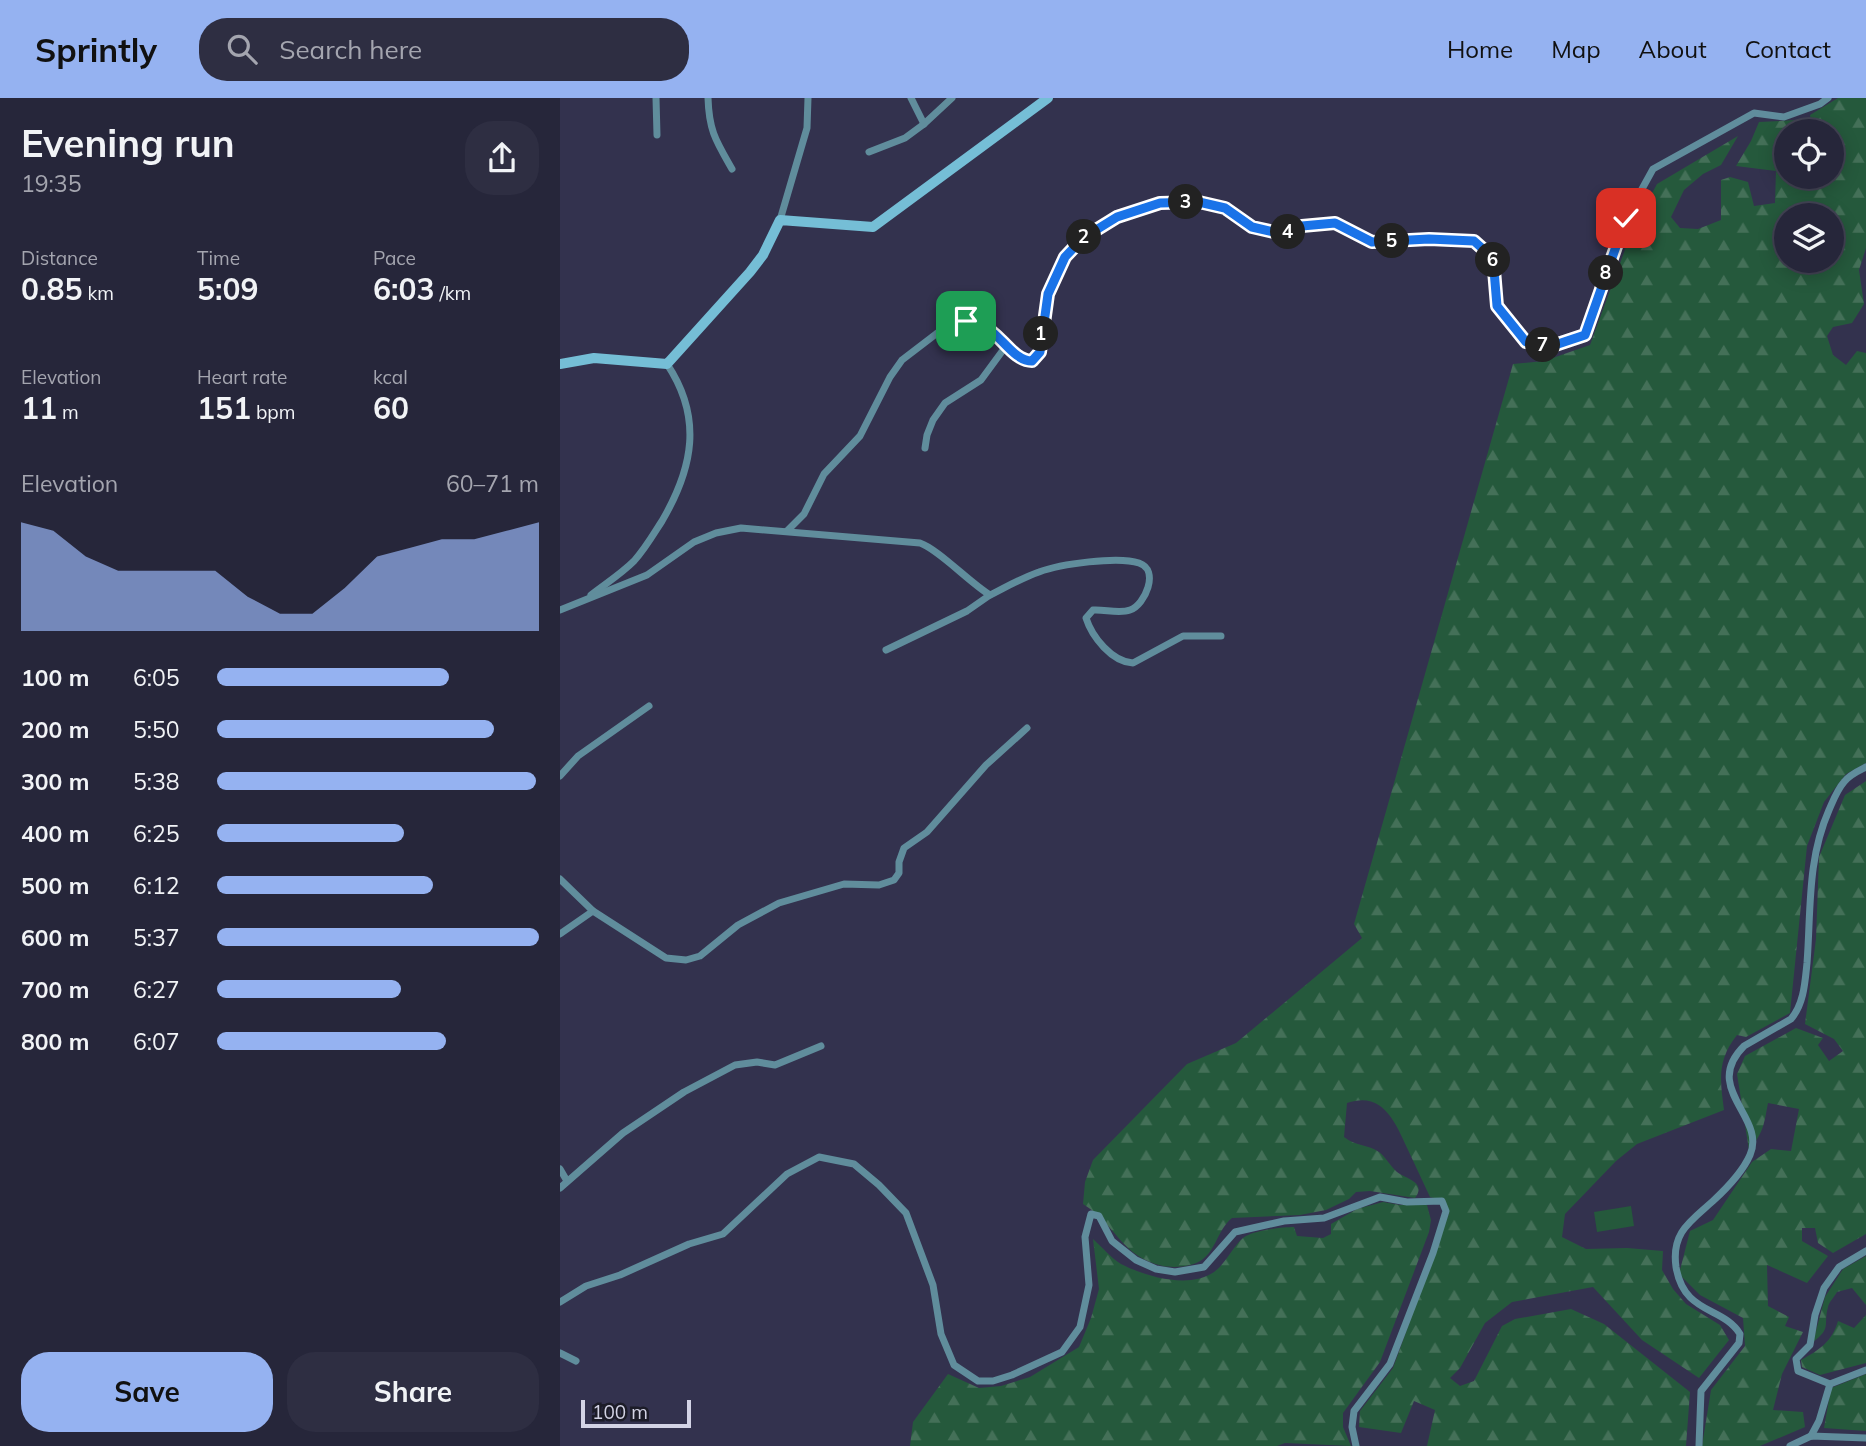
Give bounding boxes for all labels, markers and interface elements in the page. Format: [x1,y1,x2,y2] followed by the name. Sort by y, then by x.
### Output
[199,18,689,81] search box
[35,29,157,70] text: Sprintly
[223,30,261,68] icon: search
[279,33,422,66] text: Search here
[1447,34,1513,64] text: Home
[1551,34,1601,64] text: Map
[1639,34,1707,64] text: About
[1745,34,1831,64] text: Contact
[21,119,235,167] text: Evening run
[1774,119,1844,273] map controls
[1774,119,1844,189] button: locate
[465,121,539,195] button: share
[21,169,81,198] text: 19:35
[1168,184,1204,220] pin: 3
[1596,188,1656,248] pin
[1180,189,1191,213] text: 3
[1607,199,1645,237] icon: check
[1774,203,1844,273] button: layers
[1270,214,1306,250] pin: 4
[1282,219,1293,243] text: 4
[1066,220,1102,254] pin: 2
[1374,223,1410,258] pin: 5
[1078,224,1089,248] text: 2
[1386,228,1397,252] text: 5
[1476,242,1510,278] pin: 6
[21,246,98,270] text: Distance
[197,246,240,270] text: Time
[373,246,416,270] text: Pace
[1487,247,1498,271] text: 6
[1588,256,1624,290] pin: 8
[1600,260,1611,284] text: 8
[21,270,82,308] text: 0.85
[197,270,258,308] text: 5:09
[373,270,434,308] text: 6:03
[82,281,114,305] text: km
[434,281,471,305] text: /km
[936,291,996,351] pin
[947,302,985,340] icon: arrive
[1023,316,1058,352] pin: 1
[1035,321,1046,345] text: 1
[1525,328,1560,362] pin: 7
[1537,332,1548,356] text: 7
[21,365,101,389] text: Elevation
[197,365,287,389] text: Heart rate
[373,365,408,389] text: kcal
[21,389,57,427] text: 11
[197,389,251,427] text: 151
[373,389,409,427] text: 60
[57,400,79,424] text: m
[251,400,295,424] text: bpm
[21,469,118,498] text: Elevation
[446,469,539,498] text: 60–71 m
[21,663,89,692] text: 100 m
[133,663,180,692] text: 6:05
[21,715,89,744] text: 200 m
[133,715,180,744] text: 5:50
[21,767,89,796] text: 300 m
[133,767,180,796] text: 5:38
[21,819,89,848] text: 400 m
[133,819,180,848] text: 6:25
[21,871,89,900] text: 500 m
[133,871,180,900] text: 6:12
[21,923,89,952] text: 600 m
[133,923,180,952] text: 5:37
[21,975,89,1004] text: 700 m
[133,975,180,1004] text: 6:27
[21,1027,89,1056] text: 800 m
[133,1027,180,1056] text: 6:07
[21,1352,273,1432] button: Save
[287,1352,539,1432] button: Share
[581,1397,691,1429] scale bar
[592,1400,648,1424] text: 100 m

